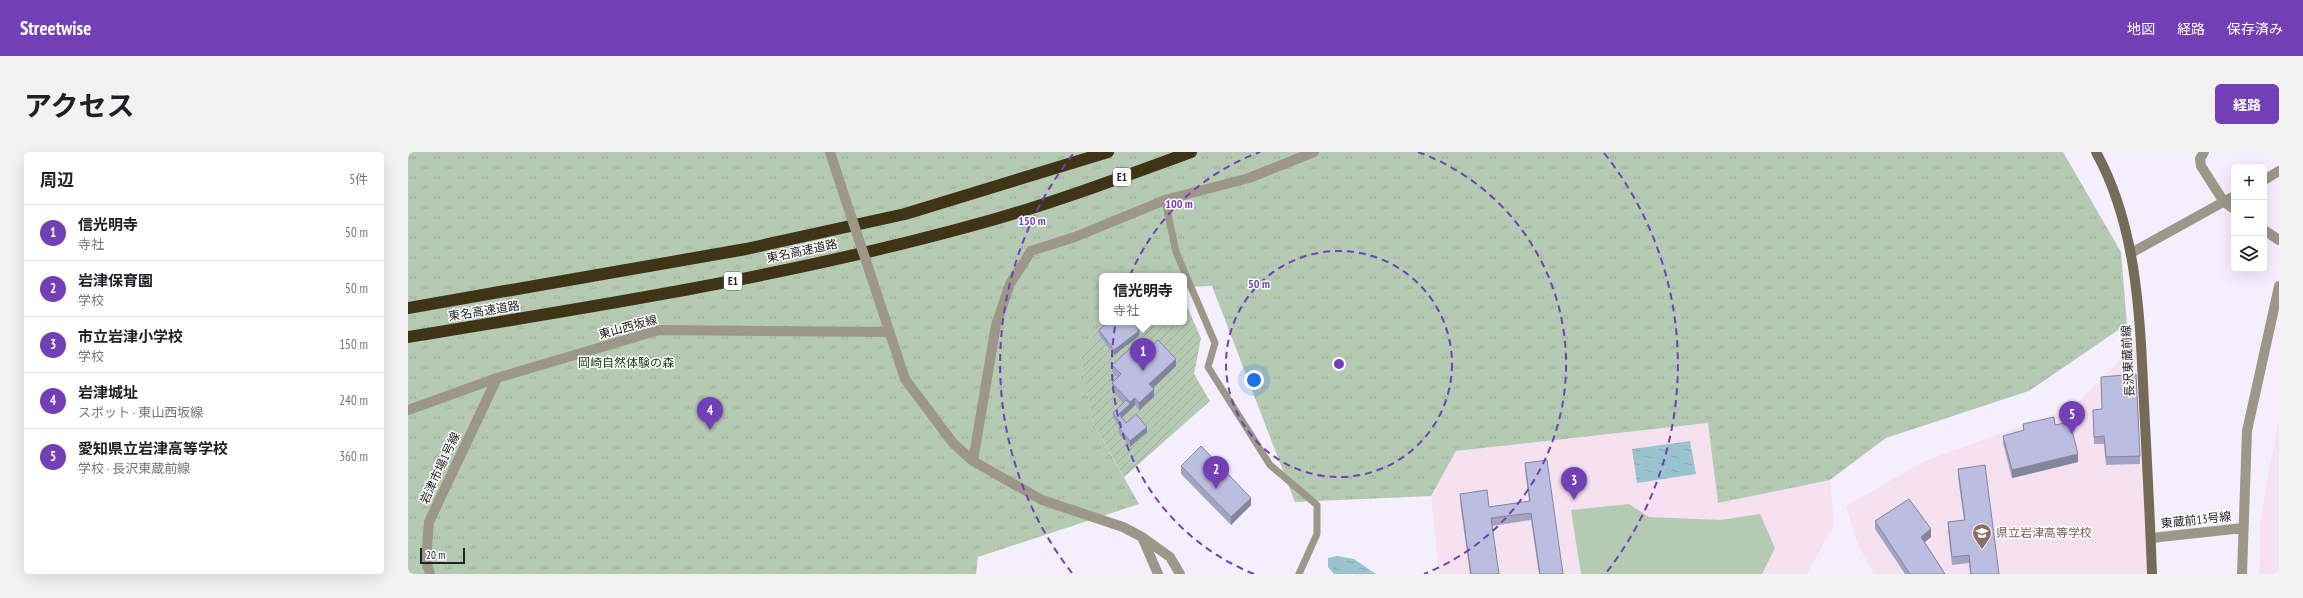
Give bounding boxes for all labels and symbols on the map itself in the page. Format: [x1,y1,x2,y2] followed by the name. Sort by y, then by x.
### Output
[1113,168,1131,186] road number: E1
[1165,196,1193,211] text: 100 m
[1018,213,1046,228] text: 150 m
[765,236,839,265] street label: 東名高速道路
[724,272,742,290] road number: E1
[1248,276,1270,291] text: 50 m
[447,297,521,324] street label: 東名高速道路
[597,312,659,342] street label: 東山西坂線
[2118,325,2137,397] street label: 長沢東蔵前線
[1130,338,1156,371] pin: 1
[578,355,674,370] park label: 岡崎自然体験の森
[1332,357,1346,371] centre of rings
[1244,370,1264,390] your location
[697,397,723,430] pin: 4
[2059,401,2085,434] pin: 5
[416,430,463,506] street label: 岩津市場1号線
[1203,456,1229,489] pin: 2
[1561,467,1587,500] pin: 3
[2160,508,2232,531] street label: 東蔵前13号線
[1971,522,1993,550] school or university icon: 県立岩津高等学校
[1996,525,2092,540] place label: 県立岩津高等学校
[420,546,465,565] scale bar

